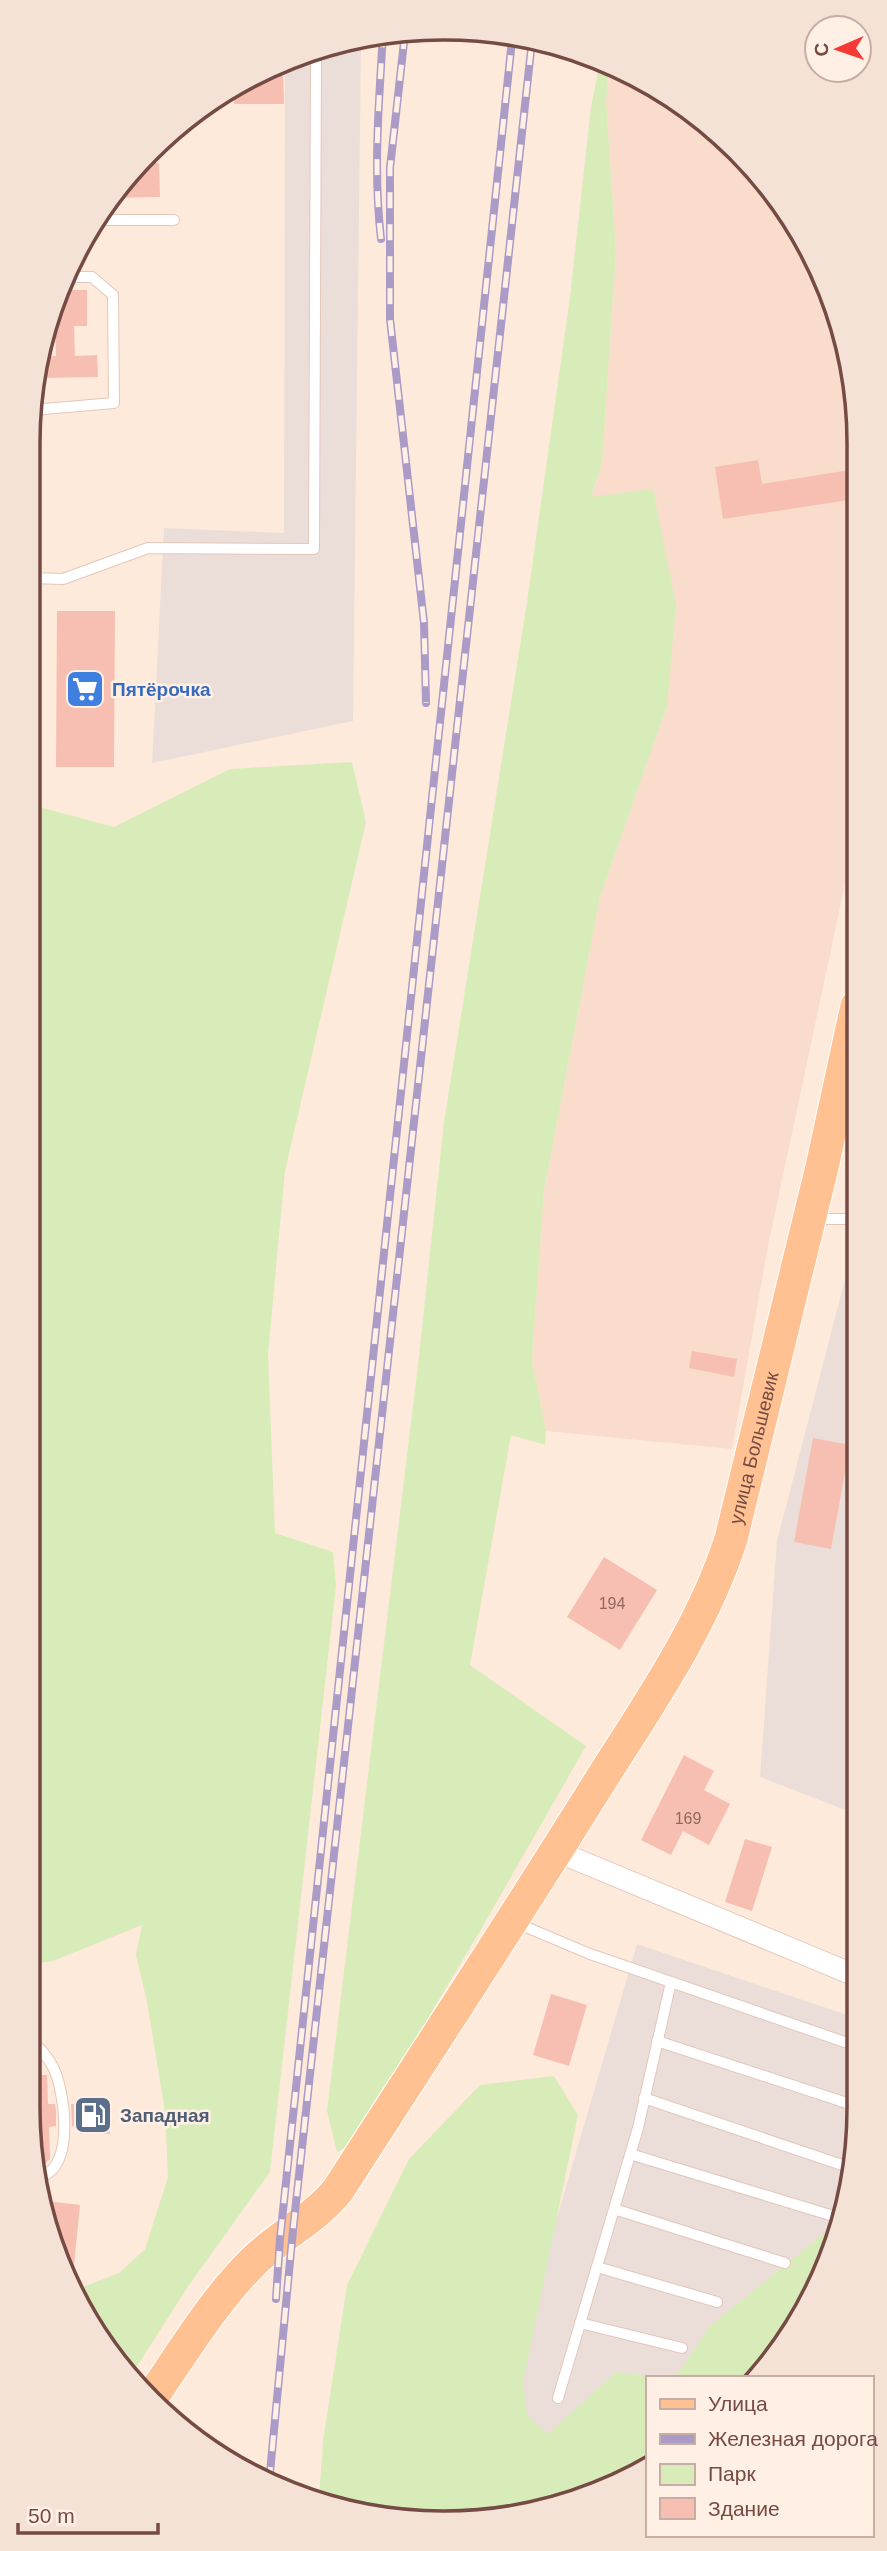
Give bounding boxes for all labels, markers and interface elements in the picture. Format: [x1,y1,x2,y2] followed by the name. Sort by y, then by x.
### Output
[803,14,873,84] north arrow
[811,42,832,57] text: С
[64,668,106,710] supermarket icon: Пятёрочка
[112,679,211,700] place label: Пятёрочка
[725,1369,782,1526] street label: улица Большевик
[599,1595,625,1612] house number: 194
[675,1810,701,1827] house number: 169
[72,2094,114,2136] fuel station icon: Западная
[120,2105,210,2126] place label: Западная
[646,2376,873,2537] legend
[708,2392,768,2415] text: Улица
[708,2427,878,2450] text: Железная дорога
[708,2462,756,2485] text: Парк
[18,2492,158,2536] scale bar
[708,2497,780,2520] text: Здание
[28,2504,75,2527] text: 50 m

